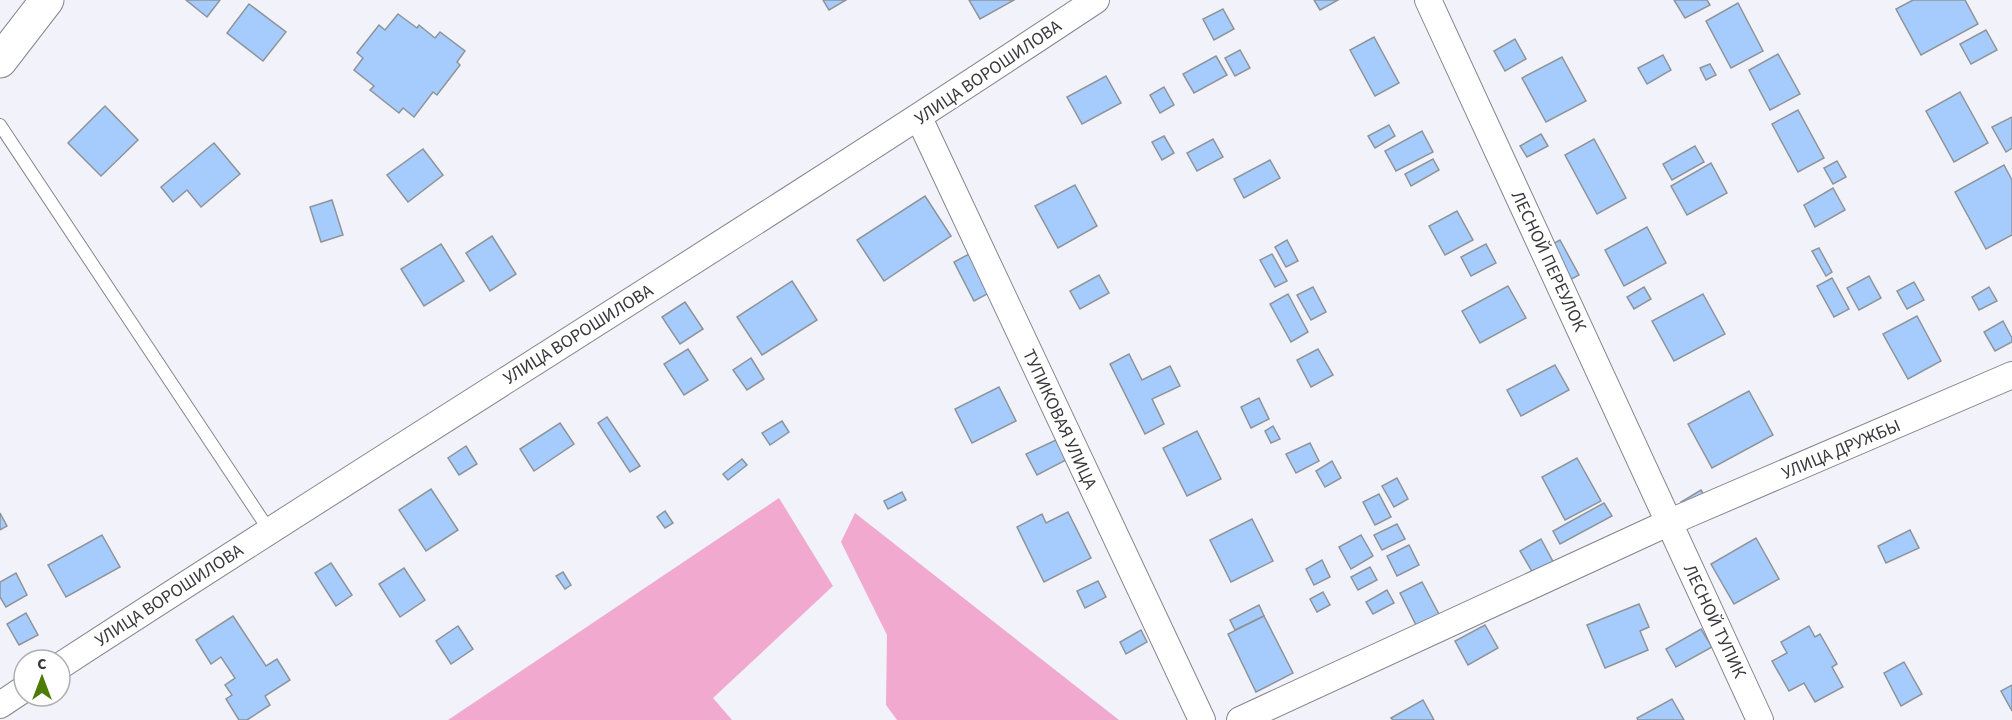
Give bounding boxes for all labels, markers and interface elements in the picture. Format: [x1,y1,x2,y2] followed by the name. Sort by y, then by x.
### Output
[910,14,1067,131] street label: УЛИЦА ВОРОШИЛОВА
[1505,187,1592,336] street label: ЛЕСНОЙ ПЕРЕУЛОК
[499,278,658,391] street label: УЛИЦА ВОРОШИЛОВА
[1016,345,1103,493] street label: ТУПИКОВАЯ УЛИЦА
[1778,413,1904,486] street label: УЛИЦА ДРУЖБЫ
[90,538,248,653] street label: УЛИЦА ВОРОШИЛОВА
[1677,560,1752,683] street label: ЛЕСНОЙ ТУПИК
[12,648,72,708] north arrow
[37,653,47,675] text: С

